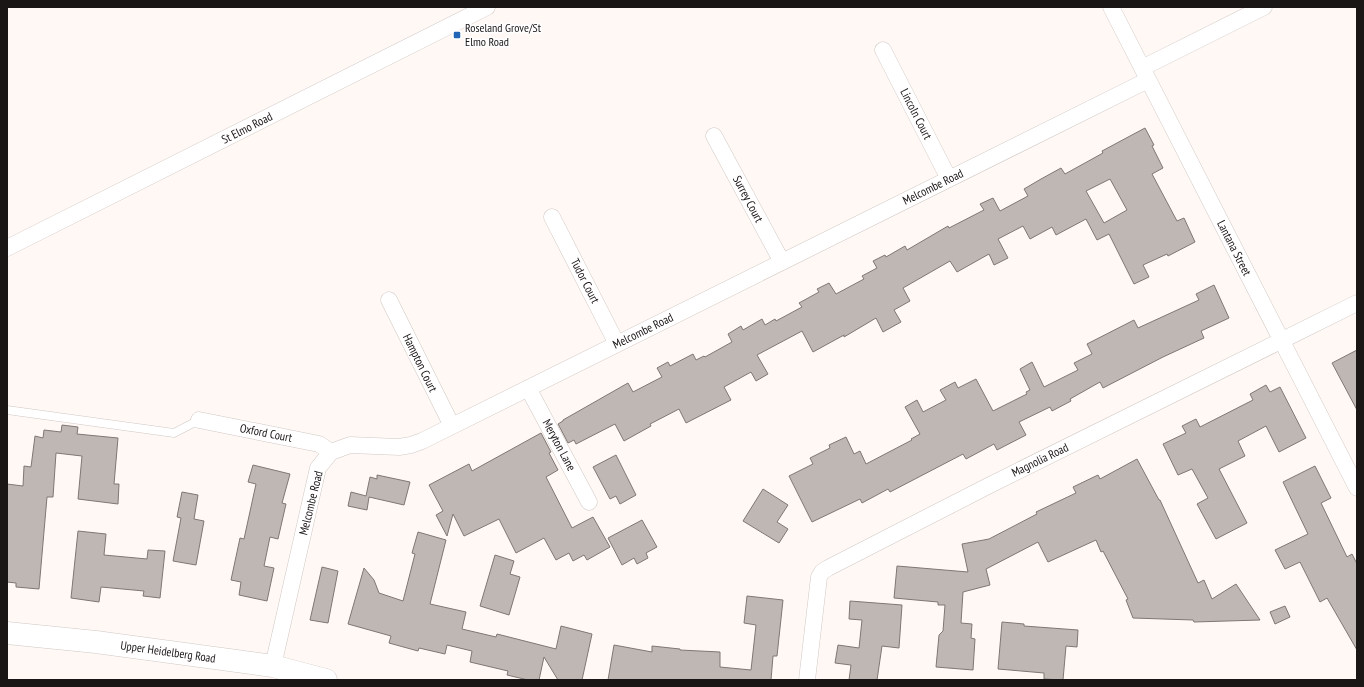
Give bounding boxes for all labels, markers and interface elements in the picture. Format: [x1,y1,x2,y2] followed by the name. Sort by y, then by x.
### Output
[465,20,542,49] place label: Roseland Grove/St Elmo Road
[452,30,462,40] marker: Roseland Grove/St Elmo Road
[897,86,936,142] street label: Lincoln Court
[219,108,275,147] street label: St Elmo Road
[900,165,966,208] street label: Melcombe Road
[730,173,767,225] street label: Surrey Court
[1214,217,1255,279] street label: Lantana Street
[568,256,603,306] street label: Tudor Court
[610,309,676,352] street label: Melcombe Road
[400,331,441,395] street label: Hampton Court
[540,416,579,473] street label: Meryton Lane
[239,420,294,445] street label: Oxford Court
[1009,439,1071,480] street label: Magnolia Road
[295,469,326,537] street label: Melcombe Road
[119,637,217,666] street label: Upper Heidelberg Road

